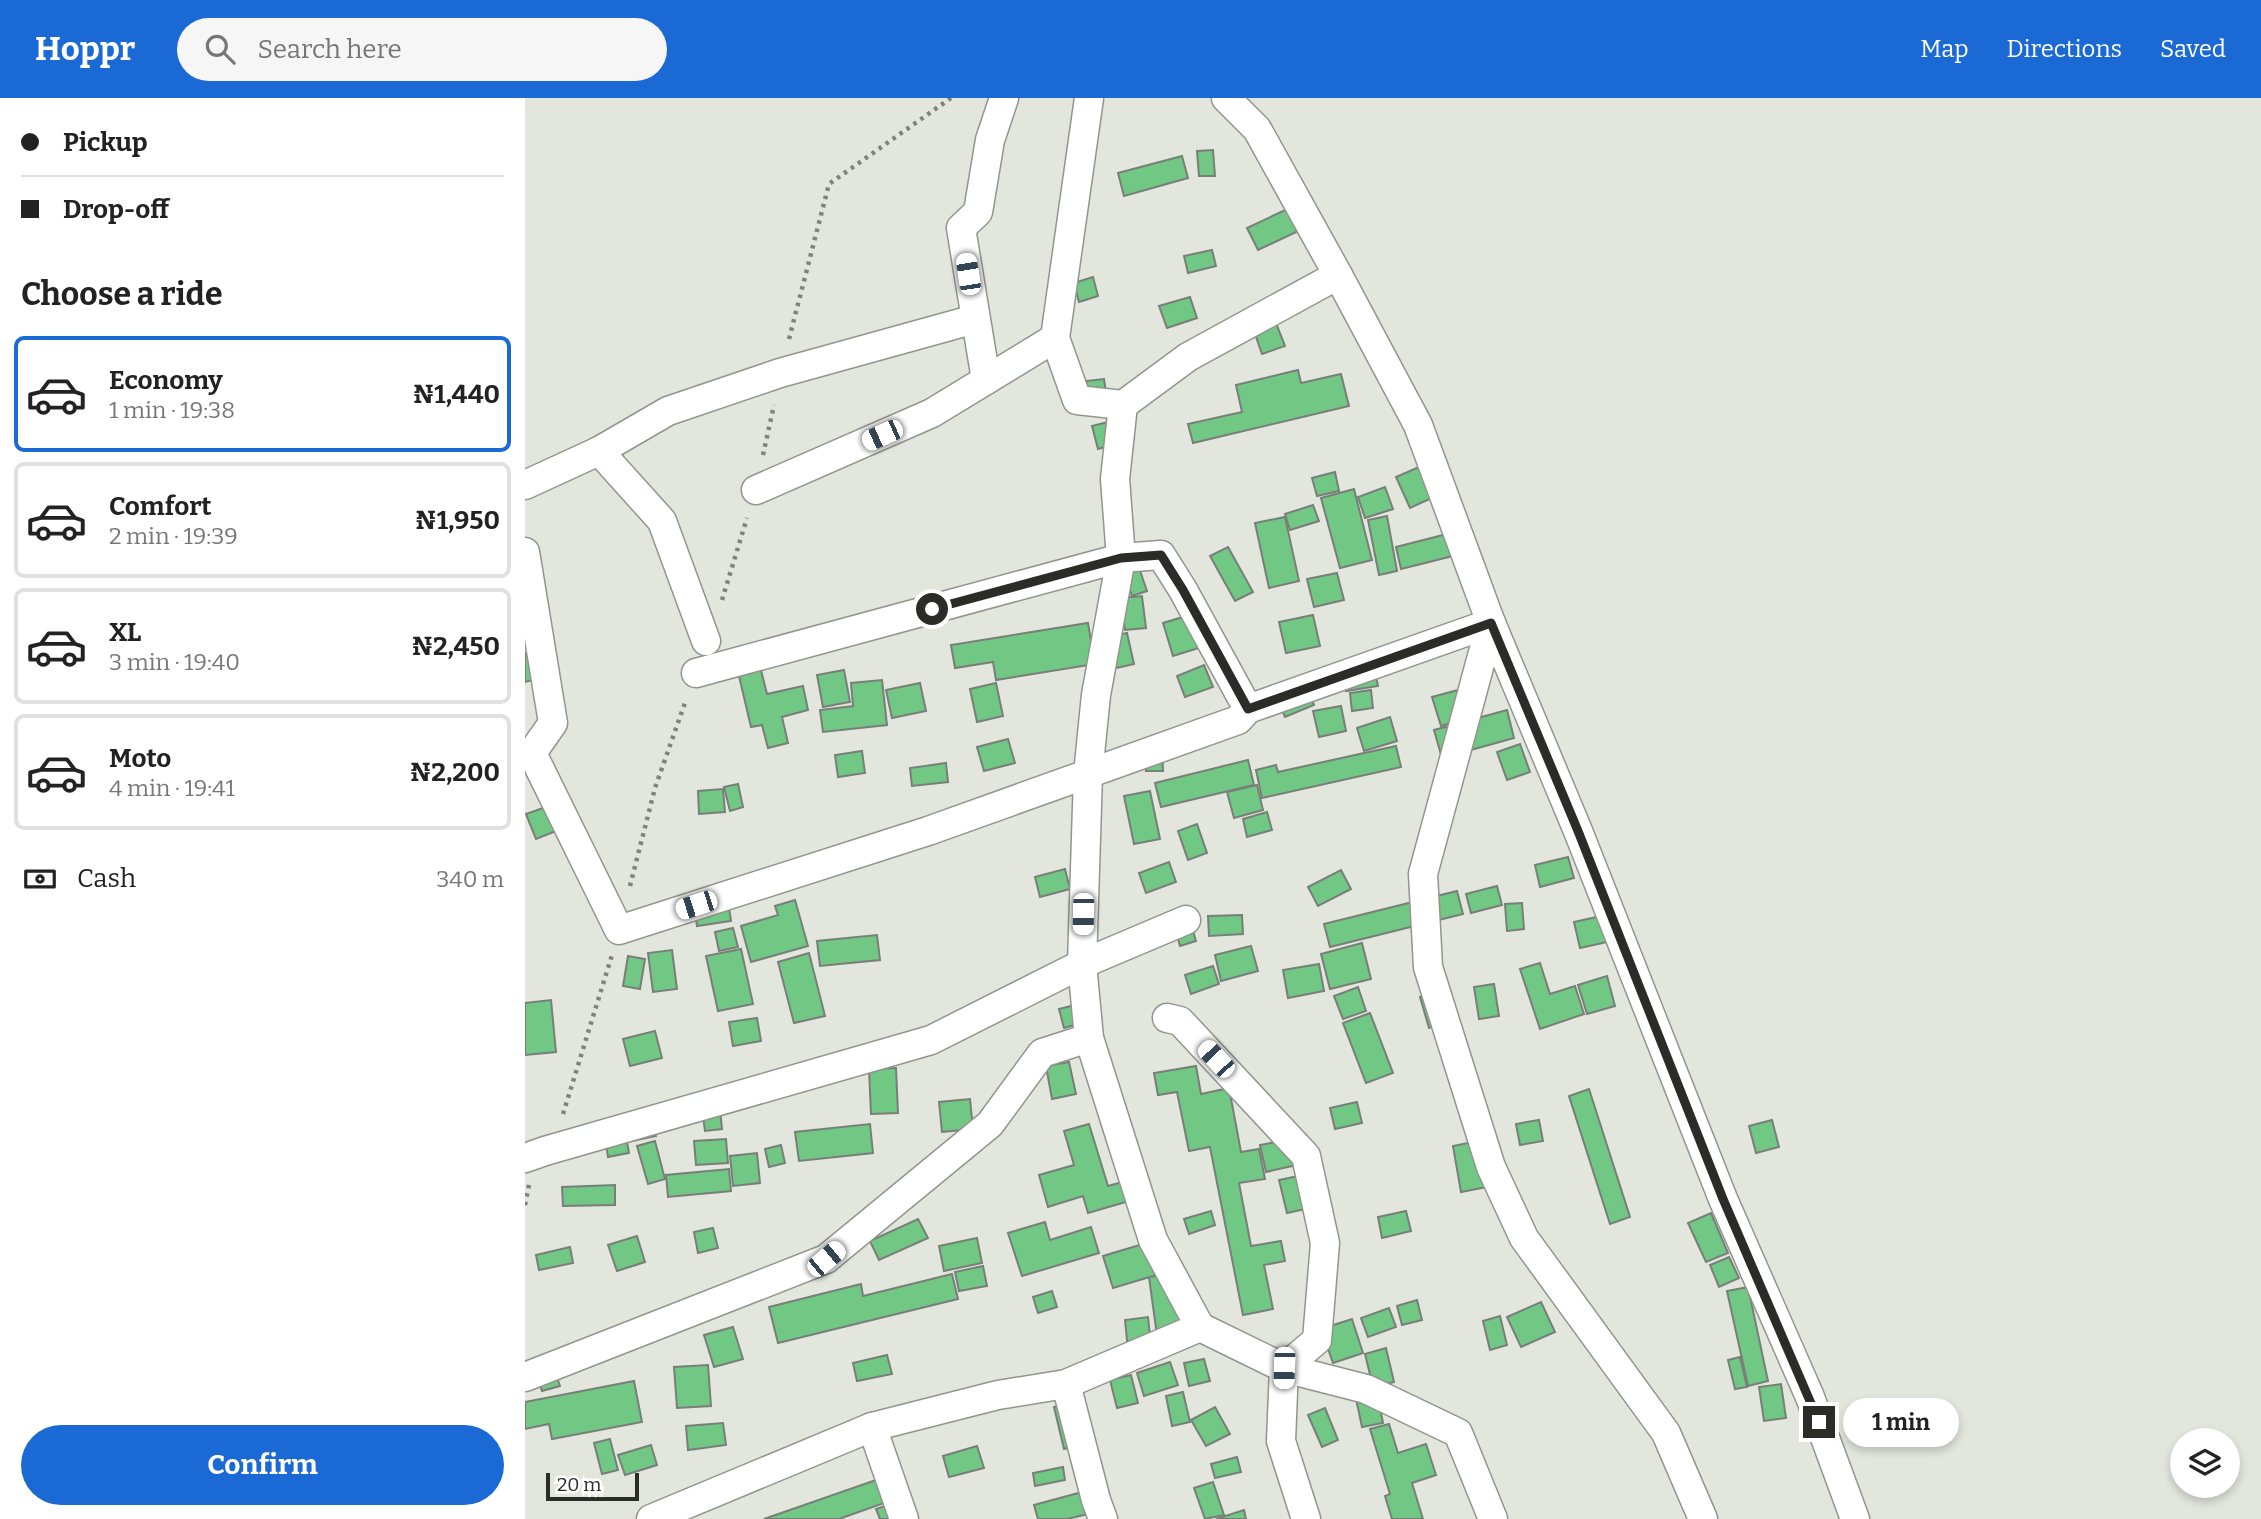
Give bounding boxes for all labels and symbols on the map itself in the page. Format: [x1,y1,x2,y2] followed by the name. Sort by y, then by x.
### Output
[955,252,982,296] car
[859,417,906,453] car
[916,593,948,625] route start
[673,889,720,921] car
[1073,893,1094,935] car
[1194,1036,1239,1082] car
[804,1237,849,1281] car
[1273,1347,1296,1389] car
[1843,1398,1959,1446] callout: 1 min
[1803,1406,1835,1438] route end
[546,1470,639,1502] scale bar

